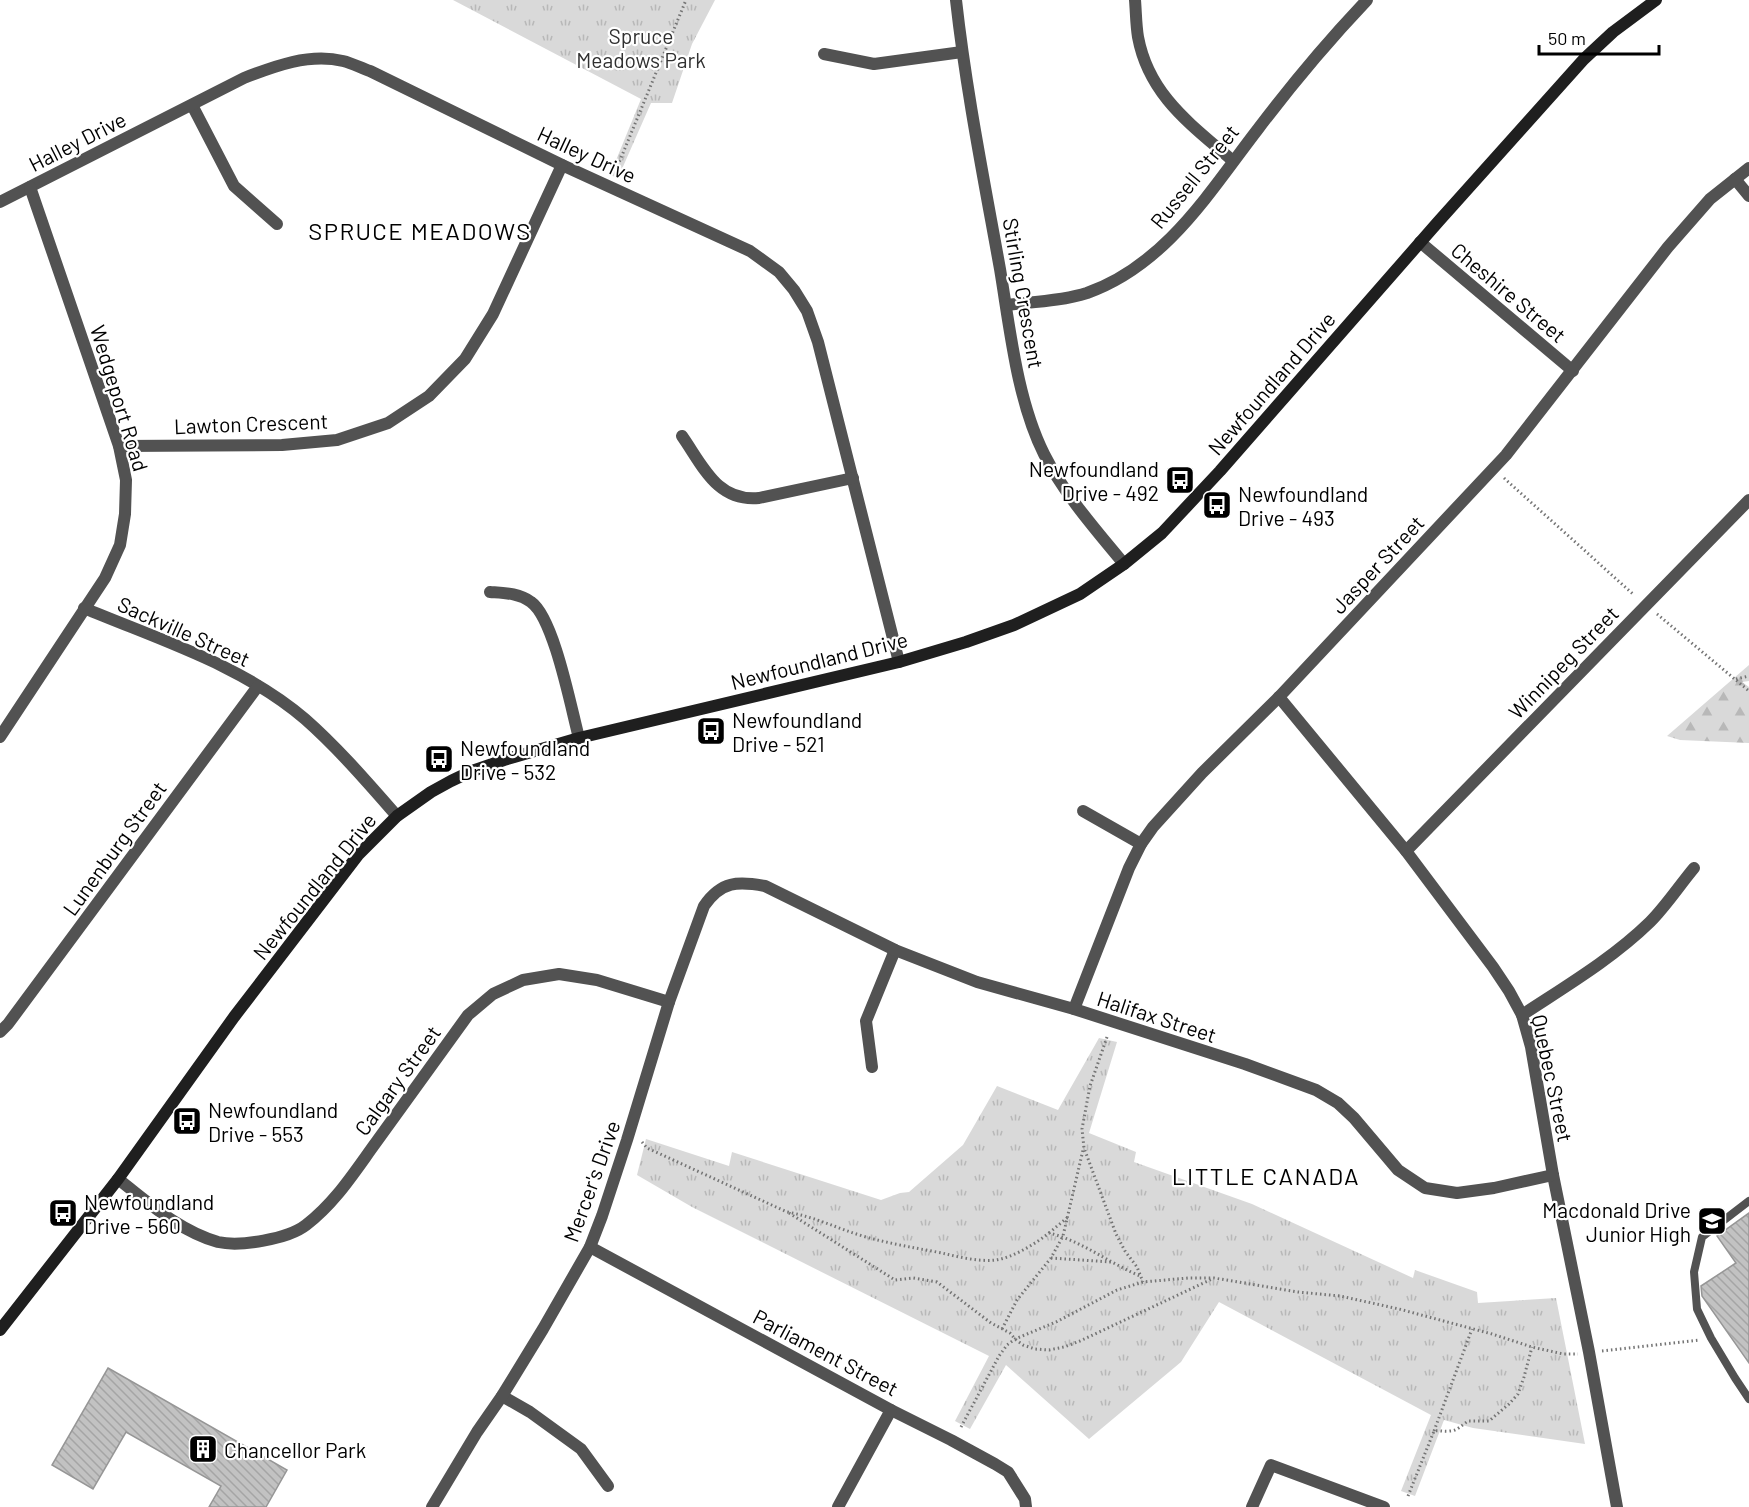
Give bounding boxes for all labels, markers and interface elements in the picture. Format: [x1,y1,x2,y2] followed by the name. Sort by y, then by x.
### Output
[1539,18,1659,56] scale bar
[576,23,706,72] park label: Spruce Meadows Park
[1548,27,1586,49] text: 50 m
[24,106,130,176] street label: Halley Drive
[1145,119,1243,233] street label: Russell Street
[534,120,640,188] street label: Halley Drive
[308,216,532,245] district label: SPRUCE MEADOWS
[998,216,1050,370] street label: Stirling Crescent
[1447,237,1571,347] street label: Cheshire Street
[1202,306,1340,460] street label: Newfoundland Drive
[86,322,154,474] street label: Wedgeport Road
[173,408,329,438] street label: Lawton Crescent
[1029,456,1159,505] place label: Newfoundland Drive - 492
[1164,464,1196,496] bus stop icon: Newfoundland Drive - 492
[1238,481,1368,530] place label: Newfoundland Drive - 493
[1201,489,1233,521] bus stop icon: Newfoundland Drive - 493
[1325,510,1429,618] street label: Jasper Street
[114,591,254,671] street label: Sackville Street
[1503,600,1623,724] street label: Winnipeg Street
[728,626,910,694] street label: Newfoundland Drive
[732,707,862,756] place label: Newfoundland Drive - 521
[695,715,727,747] bus stop icon: Newfoundland Drive - 521
[460,735,590,784] place label: Newfoundland Drive - 532
[423,743,455,775] bus stop icon: Newfoundland Drive - 532
[57,776,171,920] street label: Lunenburg Street
[247,808,381,964] street label: Newfoundland Drive
[1094,985,1220,1047] street label: Halifax Street
[1527,1012,1579,1144] street label: Quebec Street
[349,1020,445,1140] street label: Calgary Street
[208,1097,338,1146] place label: Newfoundland Drive - 553
[171,1105,203,1137] bus stop icon: Newfoundland Drive - 553
[557,1117,625,1245] street label: Mercer's Drive
[1172,1161,1360,1190] district label: LITTLE CANADA
[84,1189,214,1238] place label: Newfoundland Drive - 560
[47,1197,79,1229] bus stop icon: Newfoundland Drive - 560
[1542,1197,1691,1246] place label: Macdonald Drive Junior High
[1696,1205,1728,1237] school or university icon: Macdonald Drive Junior High
[749,1303,903,1401] street label: Parliament Street
[187,1433,219,1465] building icon: Chancellor Park
[224,1437,366,1462] place label: Chancellor Park

